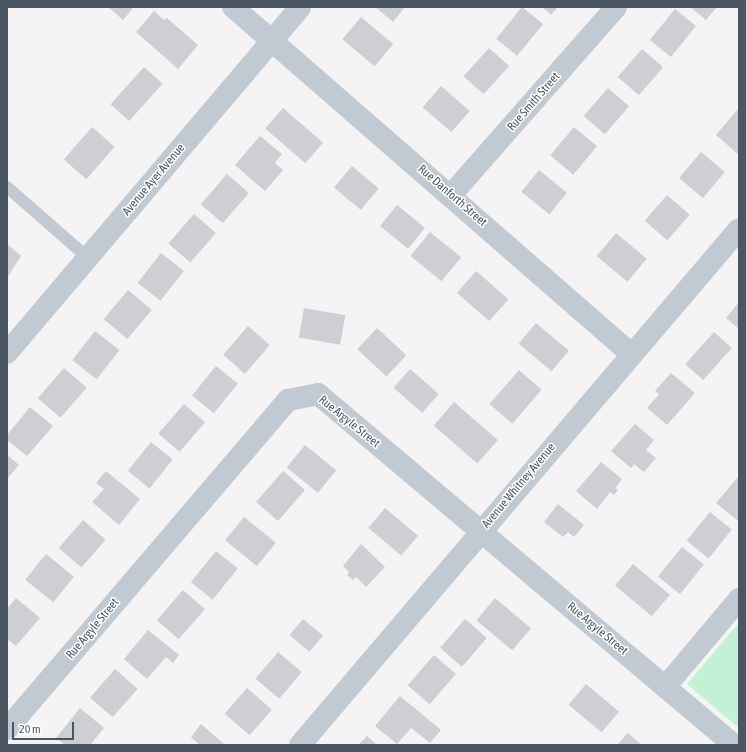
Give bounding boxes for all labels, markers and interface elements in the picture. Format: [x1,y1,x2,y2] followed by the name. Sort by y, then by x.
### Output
[505,70,563,134] street label: Rue Smith Street
[120,141,188,219] street label: Avenue Ayer Avenue
[415,162,489,230] street label: Rue Danforth Street
[316,393,382,451] street label: Rue Argyle Street
[479,441,559,531] street label: Avenue Whitney Avenue
[64,596,122,662] street label: Rue Argyle Street
[564,600,630,658] street label: Rue Argyle Street
[14,714,76,740] scale bar
[19,722,41,736] text: 20 m

